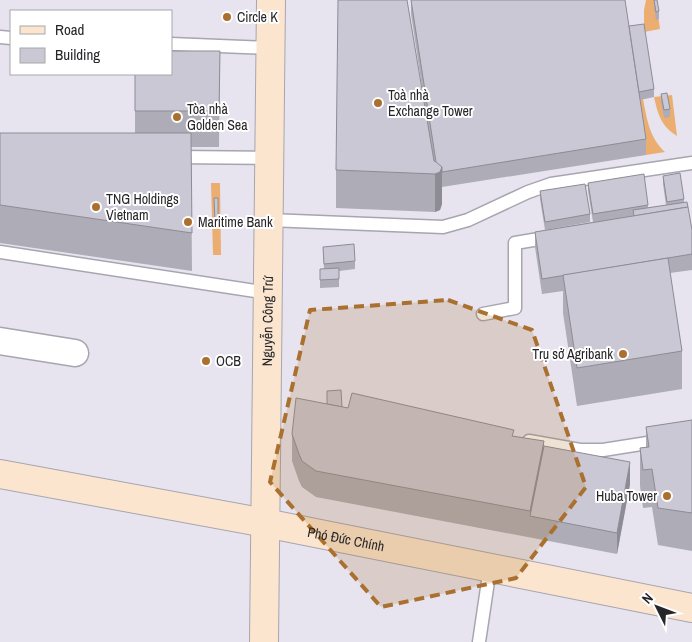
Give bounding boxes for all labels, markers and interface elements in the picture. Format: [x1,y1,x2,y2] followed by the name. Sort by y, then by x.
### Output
[237,8,278,26] place label: Circle K
[10,10,172,75] legend
[221,11,233,23] marker: Circle K
[55,19,84,40] text: Road
[55,44,100,65] text: Building
[388,86,473,120] place label: Toà nhà Exchange Tower
[372,97,384,109] marker: Toà nhà Exchange Tower
[187,100,248,134] place label: Tòa nhà Golden Sea
[171,111,183,123] marker: Tòa nhà Golden Sea
[106,190,179,224] place label: TNG Holdings Vietnam
[90,201,102,213] marker: TNG Holdings Vietnam
[198,213,273,231] place label: Maritime Bank
[182,216,194,228] marker: Maritime Bank
[258,275,277,366] street label: Nguyễn Công Trứ
[532,345,613,363] place label: Trụ sở Agribank
[617,348,629,360] marker: Trụ sở Agribank
[216,352,241,370] place label: OCB
[200,355,212,367] marker: OCB
[596,487,657,505] place label: Huba Tower
[661,490,673,502] marker: Huba Tower
[306,523,386,556] street label: Phó Đức Chính
[632,582,682,632] north arrow
[638,589,657,607] text: N

